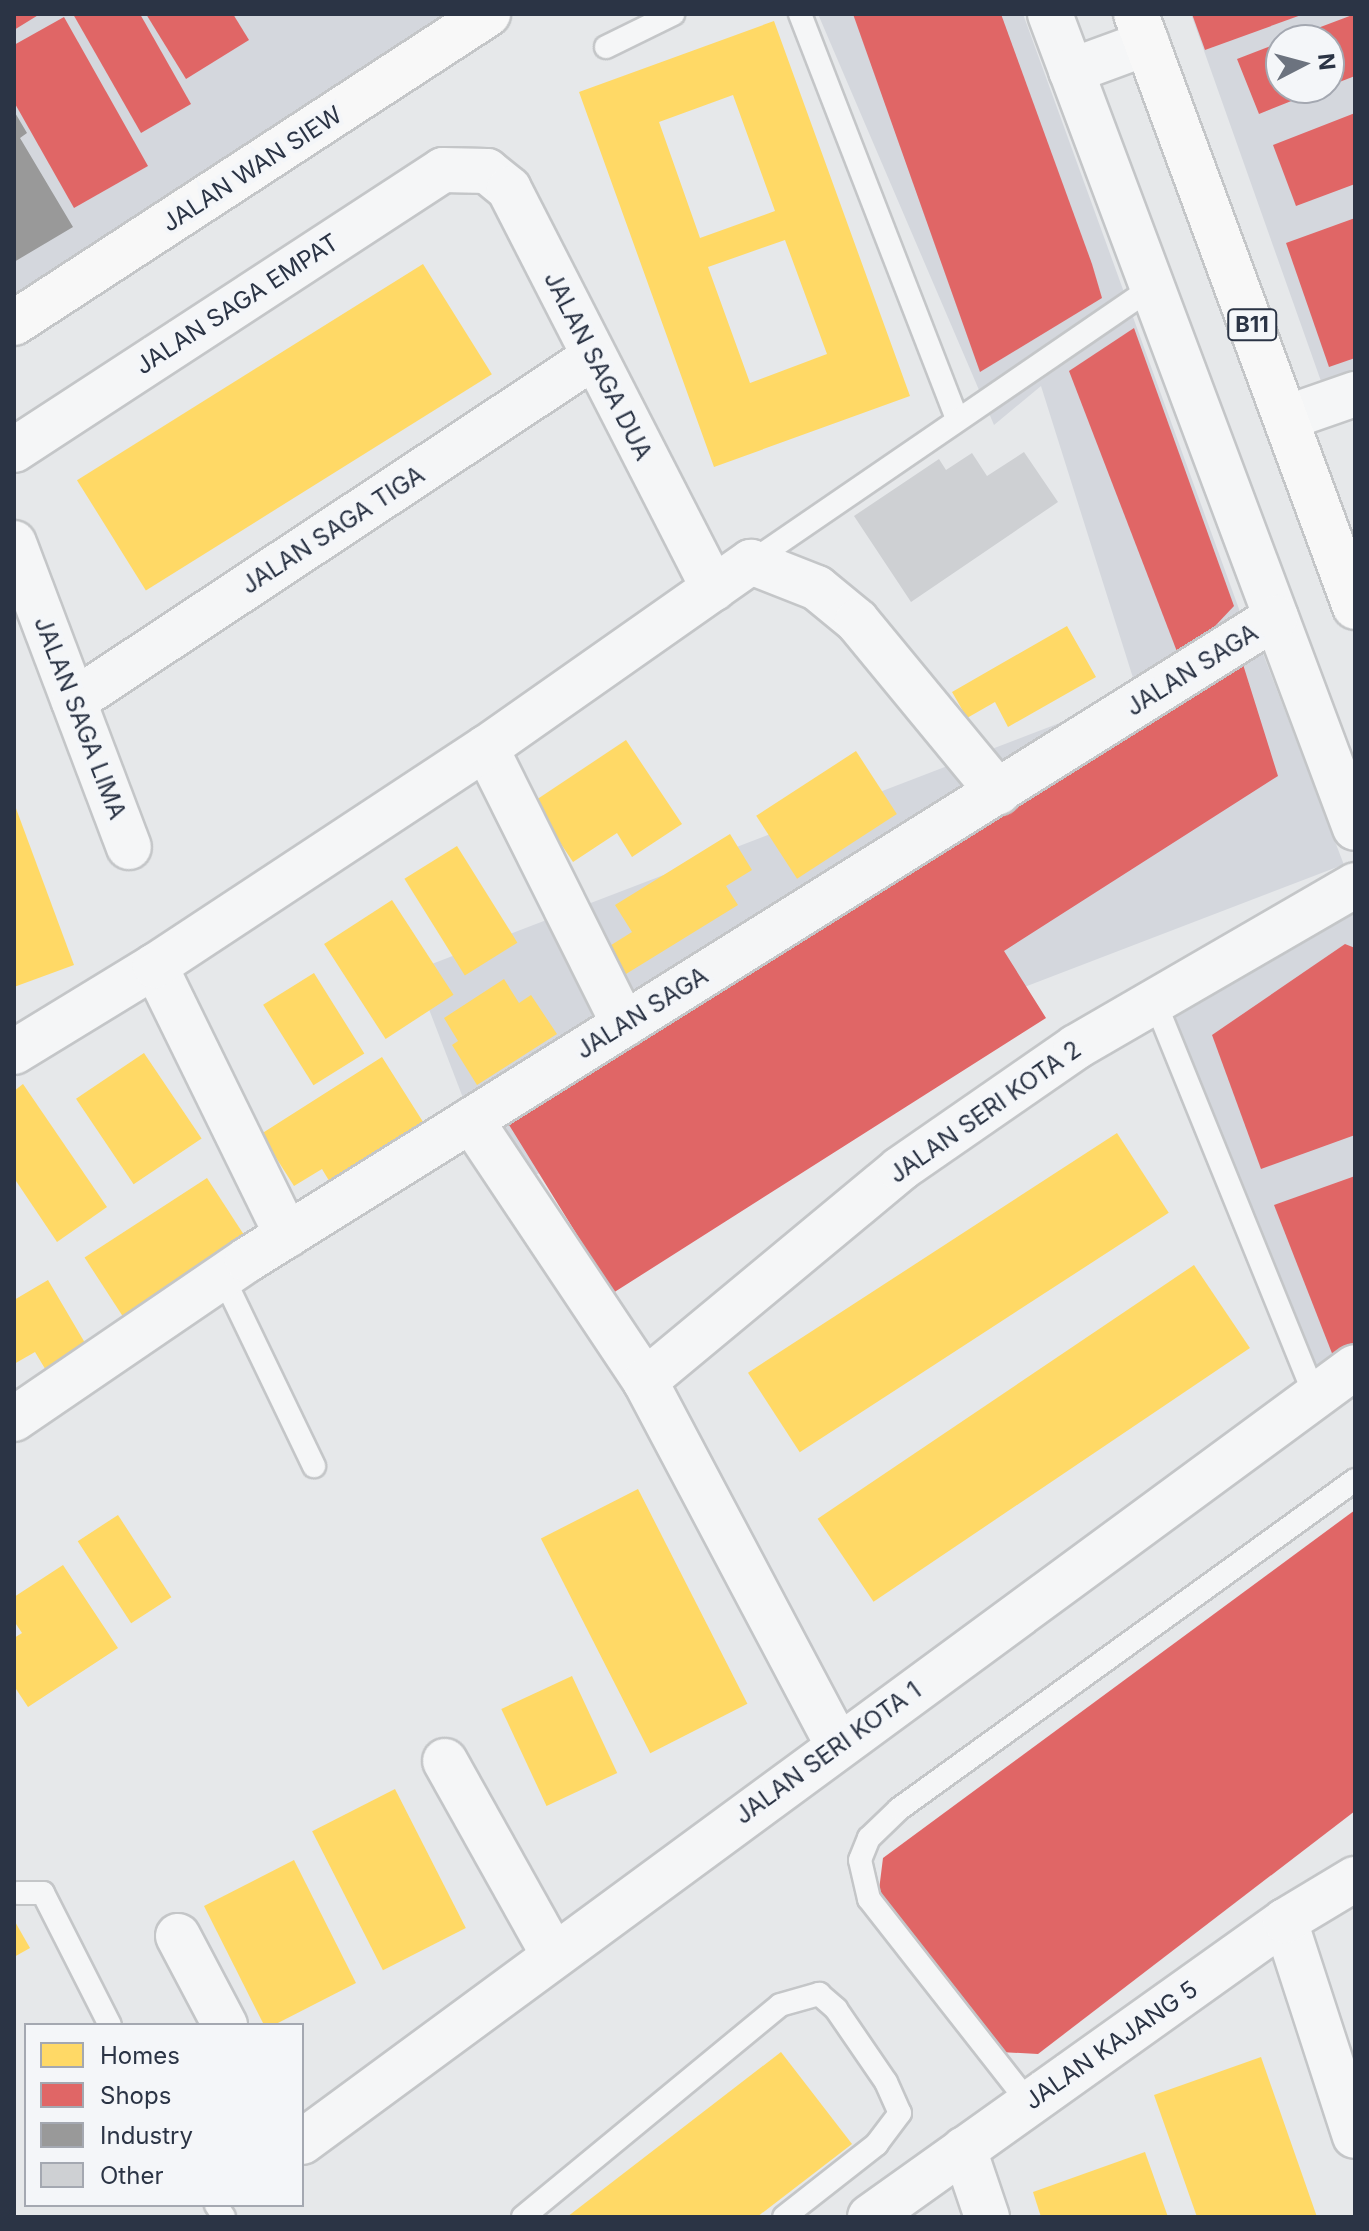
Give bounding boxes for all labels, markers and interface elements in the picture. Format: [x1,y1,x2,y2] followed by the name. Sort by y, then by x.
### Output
[1265,24,1345,104] north arrow
[1313,52,1341,71] text: N
[157,100,347,238] street label: JALAN WAN SIEW
[130,228,344,380] street label: JALAN SAGA EMPAT
[538,267,658,465] street label: JALAN SAGA DUA
[1226,307,1278,343] road number: B11
[236,460,430,600] street label: JALAN SAGA TIGA
[28,613,132,823] street label: JALAN SAGA LIMA
[1121,618,1263,722] street label: JALAN SAGA
[571,961,713,1065] street label: JALAN SAGA
[884,1035,1086,1189] street label: JALAN SERI KOTA 2
[729,1676,927,1830] street label: JALAN SERI KOTA 1
[1019,1975,1203,2115] street label: JALAN KAJANG 5
[24,2023,304,2207] legend
[100,2041,180,2070] text: Homes
[100,2081,171,2110] text: Shops
[100,2121,193,2150] text: Industry
[100,2161,163,2190] text: Other

